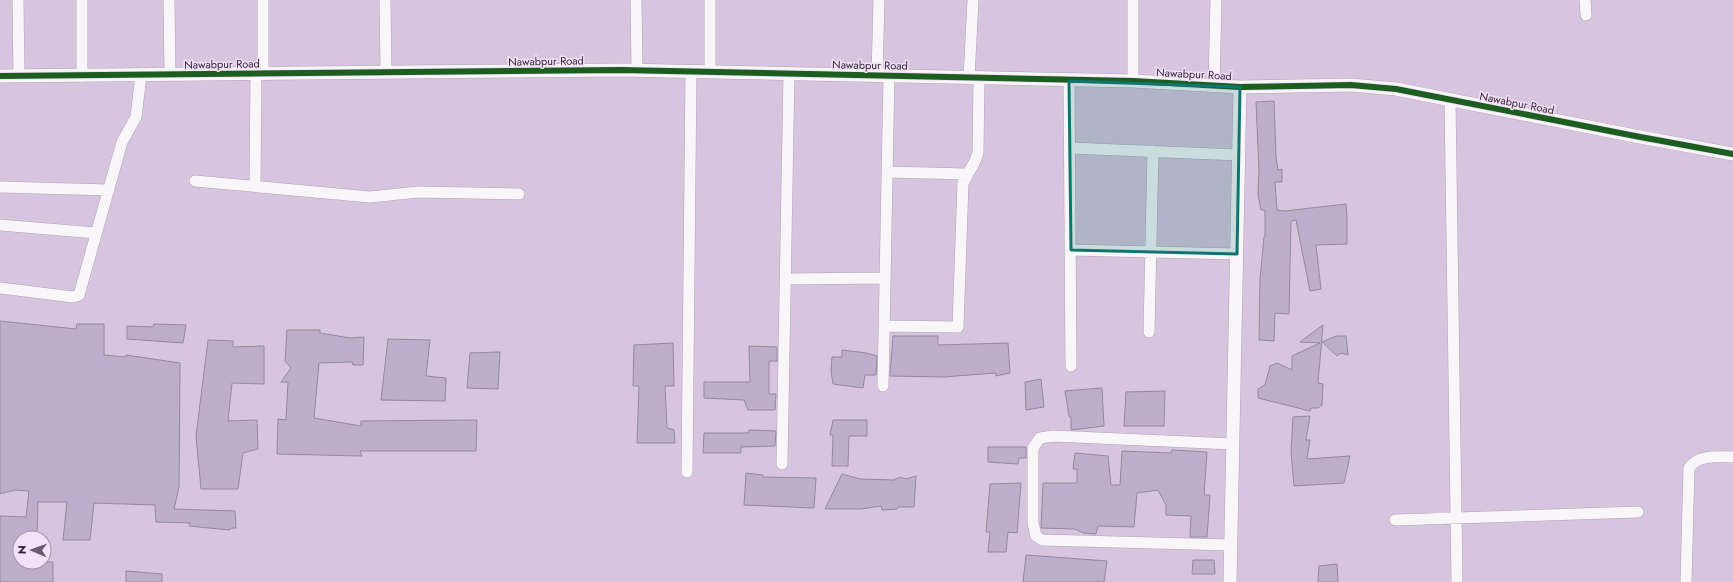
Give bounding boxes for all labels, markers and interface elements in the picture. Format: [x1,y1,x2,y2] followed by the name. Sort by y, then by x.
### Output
[508,52,584,70] street label: Nawabpur Road
[184,55,260,73] street label: Nawabpur Road
[832,56,908,74] street label: Nawabpur Road
[1156,64,1232,84] street label: Nawabpur Road
[1478,88,1556,118] street label: Nawabpur Road
[12,530,52,570] north arrow
[14,545,30,554] text: N

